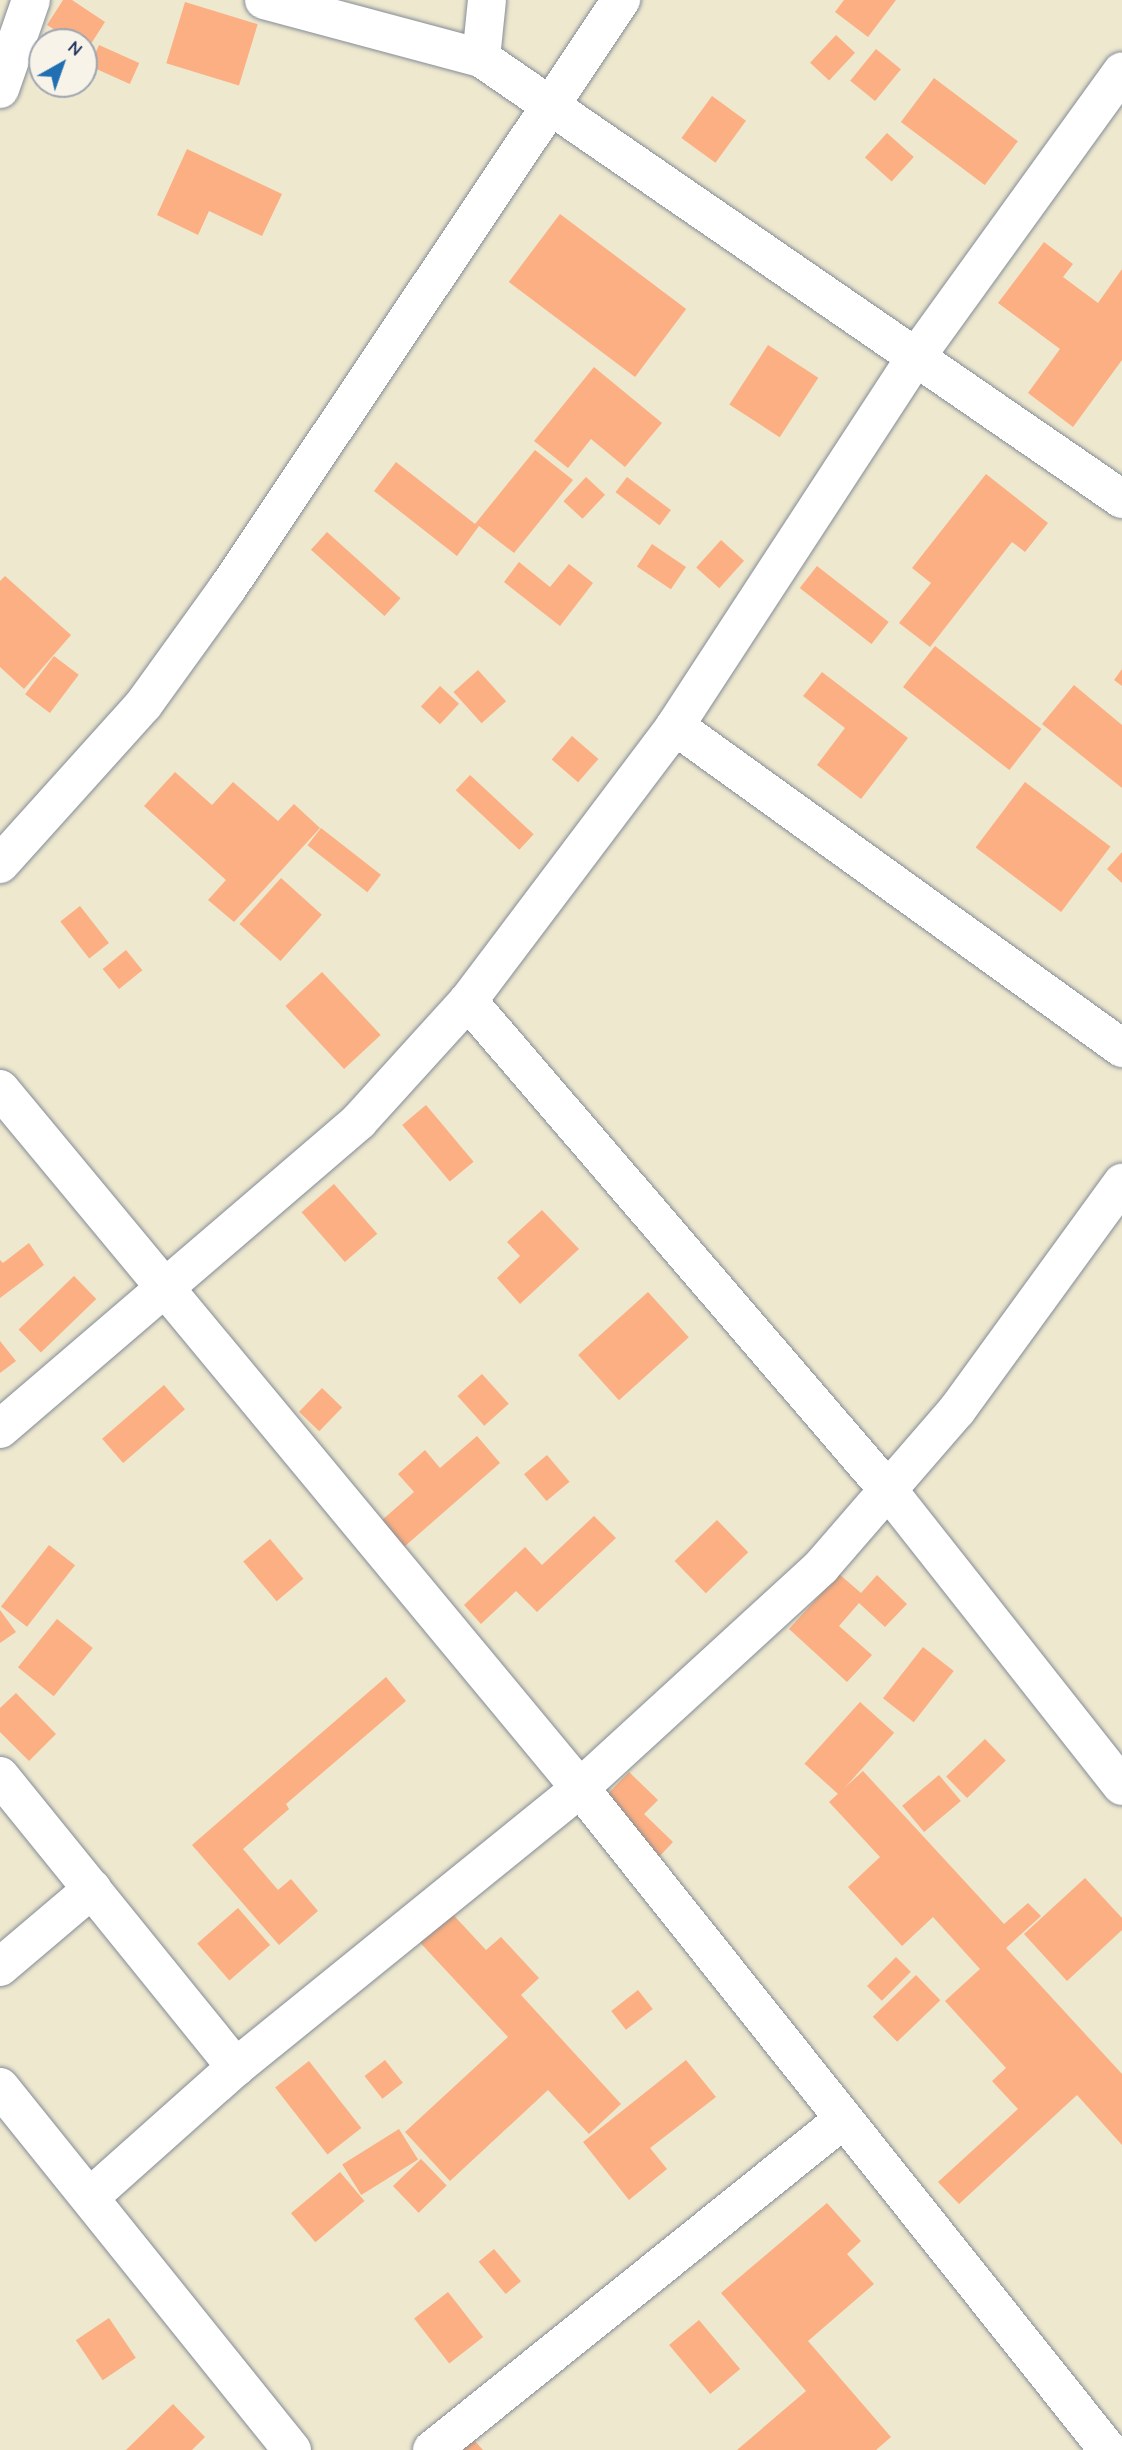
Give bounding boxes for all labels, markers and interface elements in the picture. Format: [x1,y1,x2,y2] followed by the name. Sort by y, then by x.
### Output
[28,28,98,98] north arrow
[63,36,87,61] text: N

